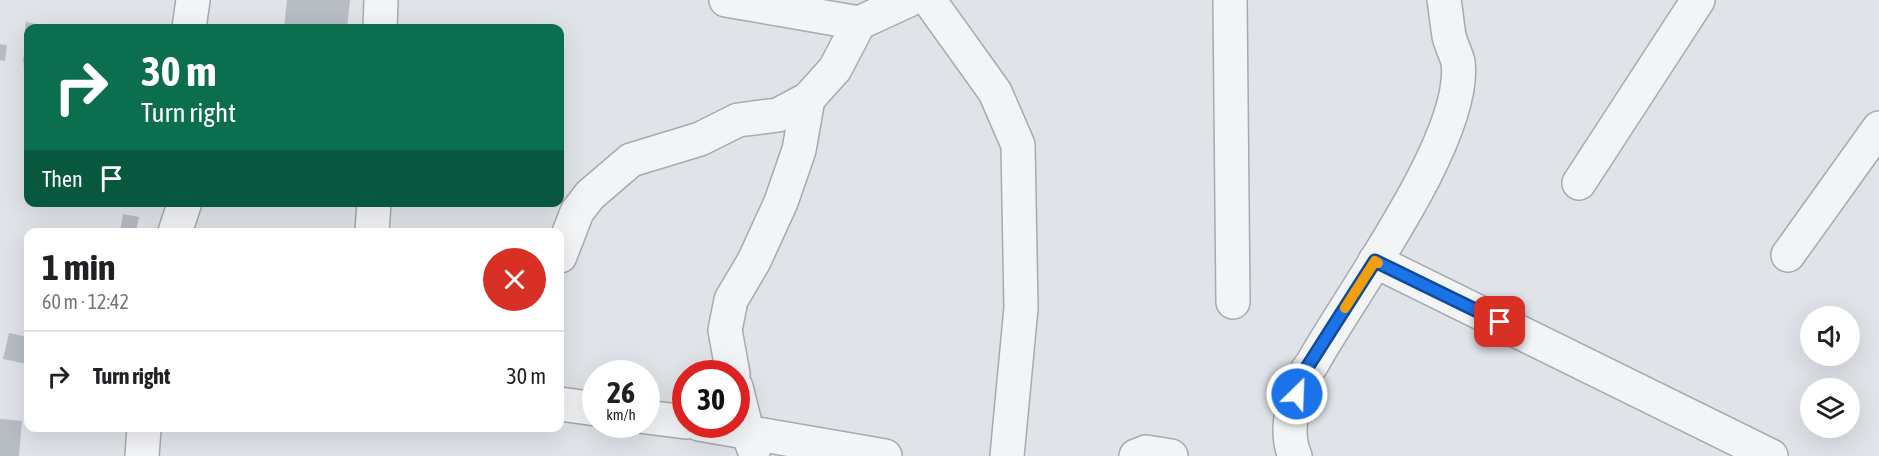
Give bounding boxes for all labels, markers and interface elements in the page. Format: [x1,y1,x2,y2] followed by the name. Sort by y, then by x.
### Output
[141,47,216,95] text: 30 m
[42,48,120,126] icon: right
[141,97,236,128] text: Turn right
[95,162,128,195] icon: arrive
[42,166,83,192] text: Then
[42,246,116,288] text: 1 min
[483,248,546,311] button: close
[42,290,129,313] text: 60 m · 12:42
[1474,296,1525,347] pin
[1483,305,1516,338] icon: arrive
[1800,306,1860,438] map controls
[1800,306,1860,366] button: sound
[42,360,75,393] icon: right
[672,360,750,438] speed limit sign: 30
[1265,362,1329,426] position arrow
[93,363,170,389] text: Turn right
[506,363,546,389] text: 30 m
[607,375,635,409] text: 26
[1800,378,1860,438] button: layers
[606,406,636,423] text: km/h

